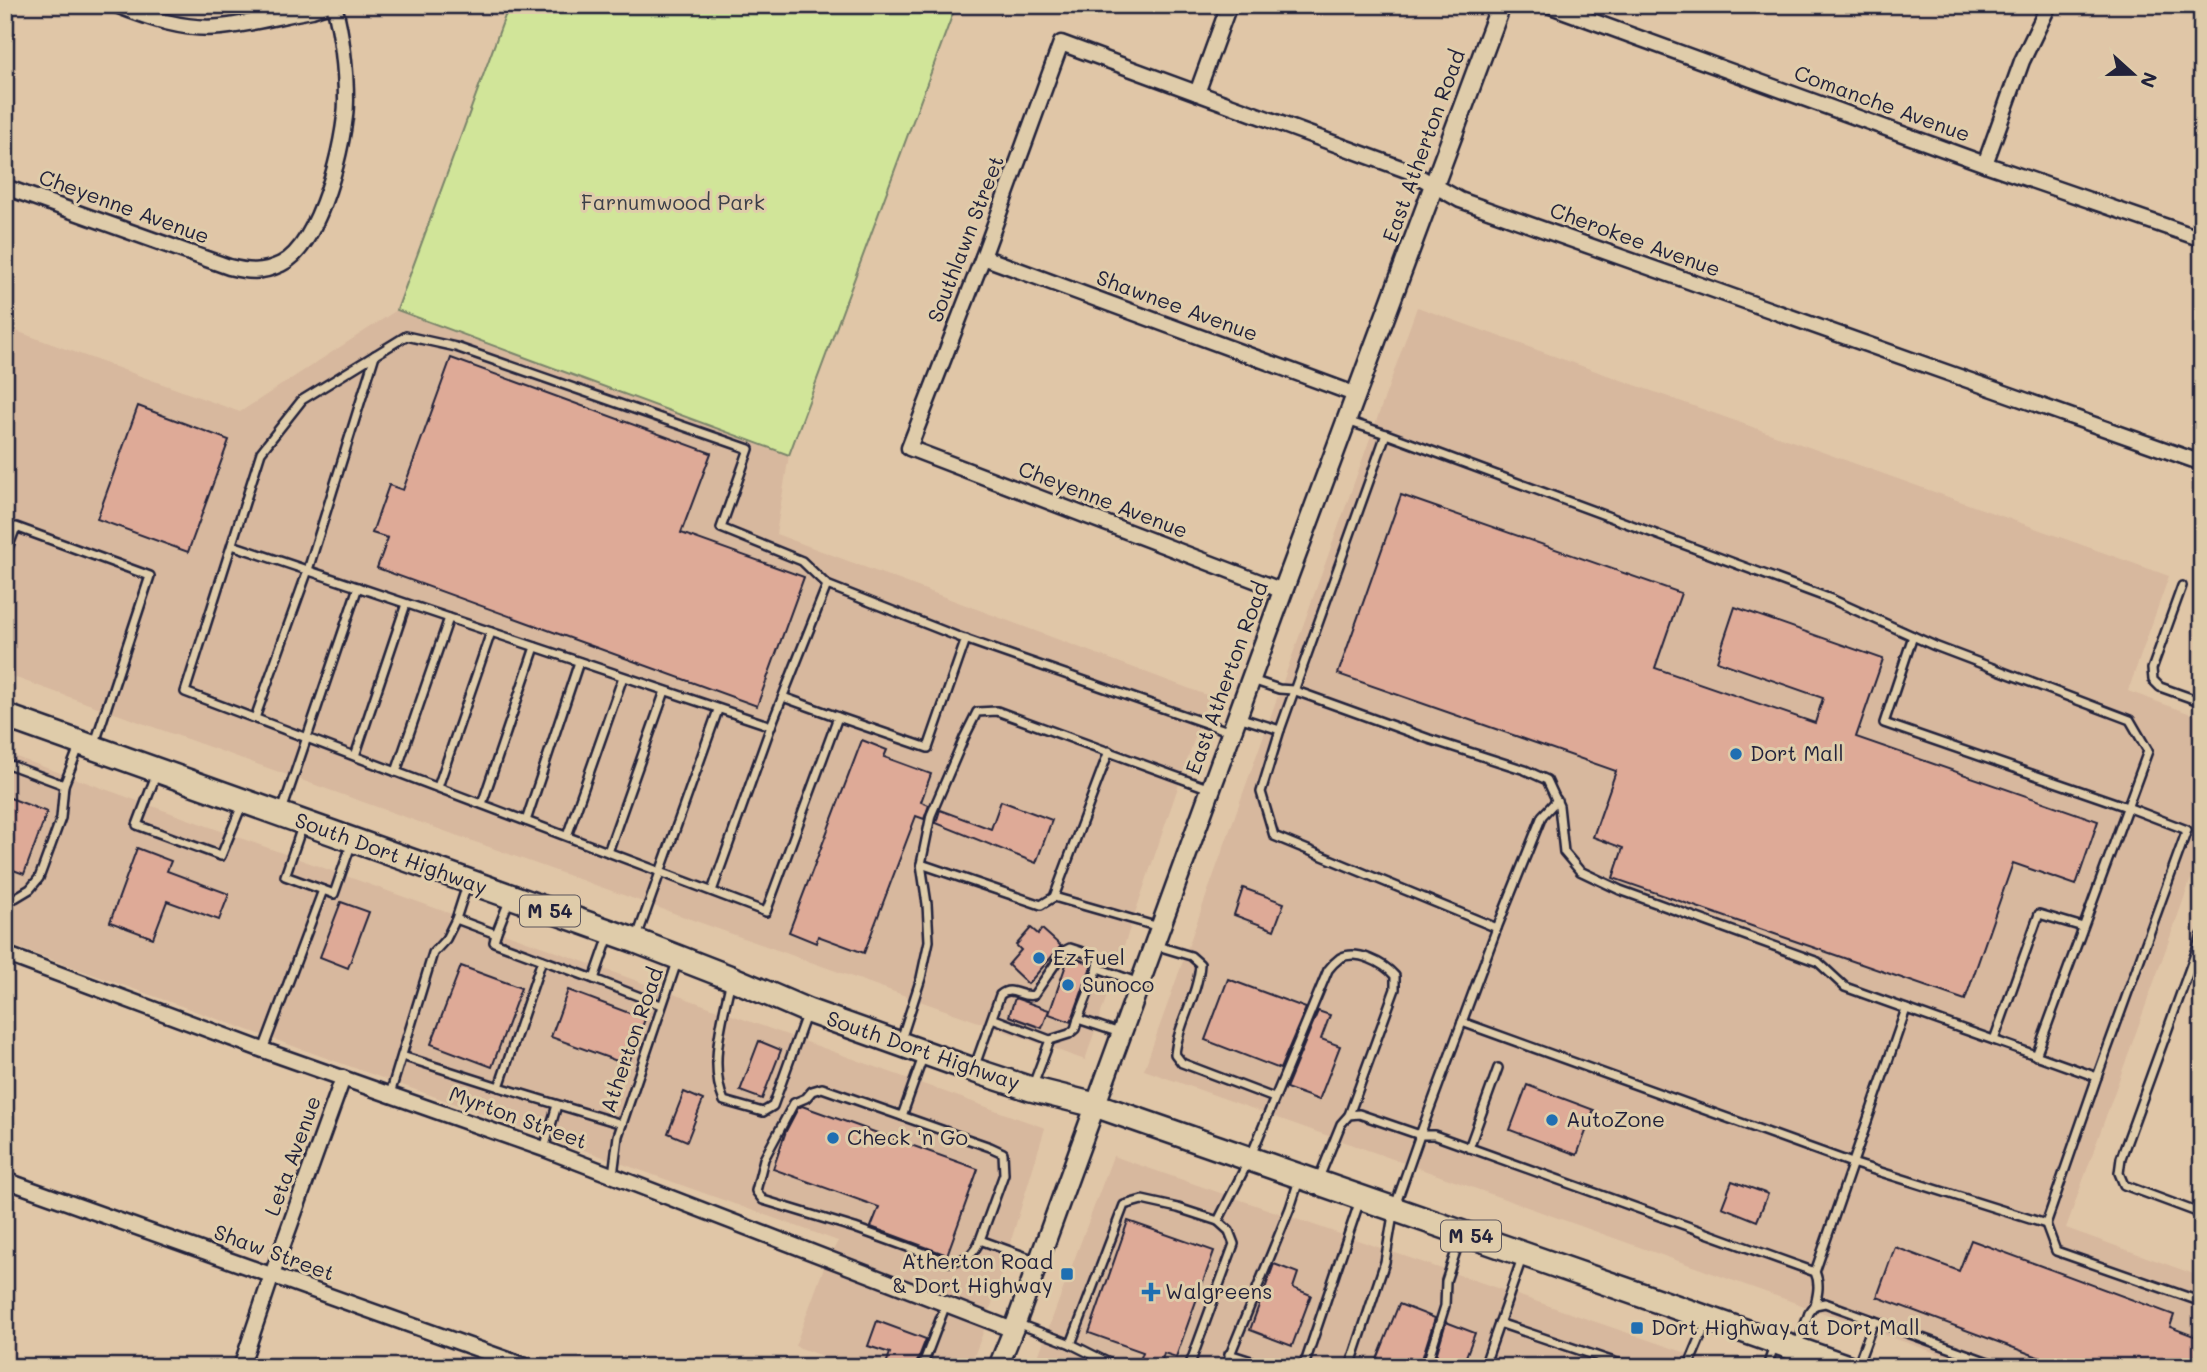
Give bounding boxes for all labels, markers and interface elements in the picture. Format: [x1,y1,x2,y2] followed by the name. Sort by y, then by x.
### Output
[2098,38,2168,108] north arrow
[1375,46,1470,245] street label: East Atherton Road
[1791,58,1974,147] street label: Comanche Avenue
[2135,69,2164,91] text: N
[920,151,1009,326] street label: Southlawn Street
[36,162,213,249] street label: Cheyenne Avenue
[581,188,765,215] park label: Farnumwood Park
[1547,195,1724,282] street label: Cherokee Avenue
[1093,263,1262,346] street label: Shawnee Avenue
[1015,454,1192,543] street label: Cheyenne Avenue
[1178,578,1273,777] street label: East Atherton Road
[1750,739,1844,766] place label: Dort Mall
[1728,746,1744,762] marker: Dort Mall
[292,805,491,900] street label: South Dort Highway
[520,896,580,926] road number: M 54
[1053,943,1125,970] place label: Ez Fuel
[1031,950,1047,966] marker: Ez Fuel
[593,963,668,1116] street label: Atherton Road
[1082,970,1154,997] place label: Sunoco
[1060,977,1076,993] marker: Sunoco
[823,1004,1024,1095] street label: South Dort Highway
[446,1079,591,1154] street label: Myrton Street
[257,1092,326,1219] street label: Leta Avenue
[1566,1105,1665,1132] place label: AutoZone
[1544,1112,1560,1128] marker: AutoZone
[847,1123,968,1150] place label: Check 'n Go
[825,1130,841,1146] marker: Check 'n Go
[210,1217,339,1286] street label: Shaw Street
[1441,1220,1501,1252] road number: M 54
[892,1247,1053,1298] place label: Atherton Road & Dort Highway
[1059,1266,1075,1282] marker: Atherton Road & Dort Highway
[1165,1277,1272,1304] place label: Walgreens
[1143,1284,1159,1300] marker: Walgreens
[1651,1313,1920,1340] place label: Dort Highway at Dort Mall
[1629,1320,1645,1336] marker: Dort Highway at Dort Mall

